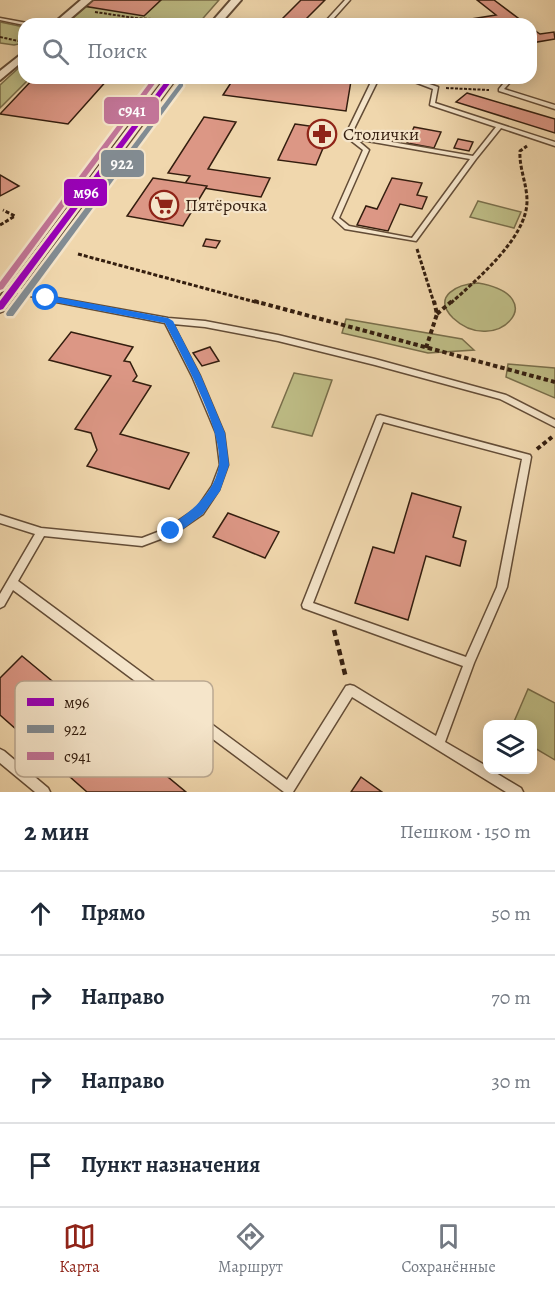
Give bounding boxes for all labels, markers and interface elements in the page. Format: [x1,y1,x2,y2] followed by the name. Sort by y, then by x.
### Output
[18,18,537,84] search box
[39,35,72,68] icon: search
[87,36,147,66] text: Поиск
[103,96,160,125] line badge: с941
[118,100,146,122] text: с941
[306,118,338,150] pharmacy icon: Столички
[343,122,419,146] place label: Столички
[100,149,145,178] line badge: 922
[111,153,134,175] text: 922
[63,178,108,207] line badge: м96
[73,182,99,204] text: м96
[148,189,180,221] supermarket icon: Пятёрочка
[185,193,268,217] place label: Пятёрочка
[32,284,58,310] route start
[157,517,183,543] route end
[15,681,213,777] legend
[64,692,89,714] text: м96
[64,719,87,741] text: 922
[483,720,537,774] map controls
[483,720,537,774] button: layers
[64,746,91,768] text: с941
[24,814,89,849] text: 2 мин
[400,818,531,845] text: Пешком · 150 m
[24,897,57,930] icon: ahead
[81,898,145,928] text: Прямо
[491,900,531,927] text: 50 m
[24,981,57,1014] icon: right
[81,982,164,1012] text: Направо
[491,984,531,1011] text: 70 m
[24,1065,57,1098] icon: right
[81,1066,164,1096] text: Направо
[491,1068,531,1095] text: 30 m
[24,1149,57,1182] icon: arrive
[81,1150,260,1180] text: Пункт назначения
[59,1220,100,1278] tab: Карта
[218,1220,283,1278] tab: Маршрут
[401,1220,496,1278] tab: Сохранённые

